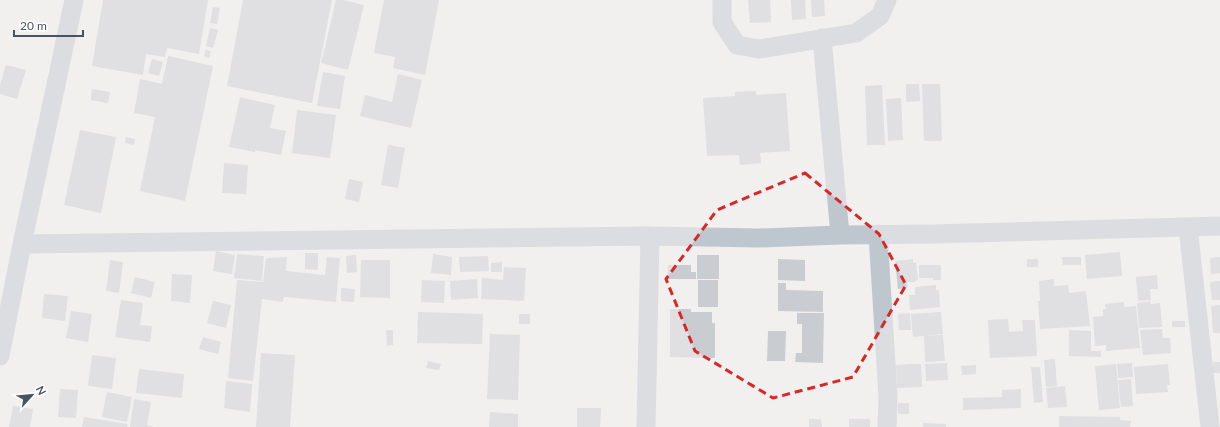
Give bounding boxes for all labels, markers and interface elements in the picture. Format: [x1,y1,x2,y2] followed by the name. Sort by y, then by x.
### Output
[14,12,83,38] scale bar
[20,18,47,33] text: 20 m
[12,375,52,415] north arrow
[34,384,49,397] text: N

